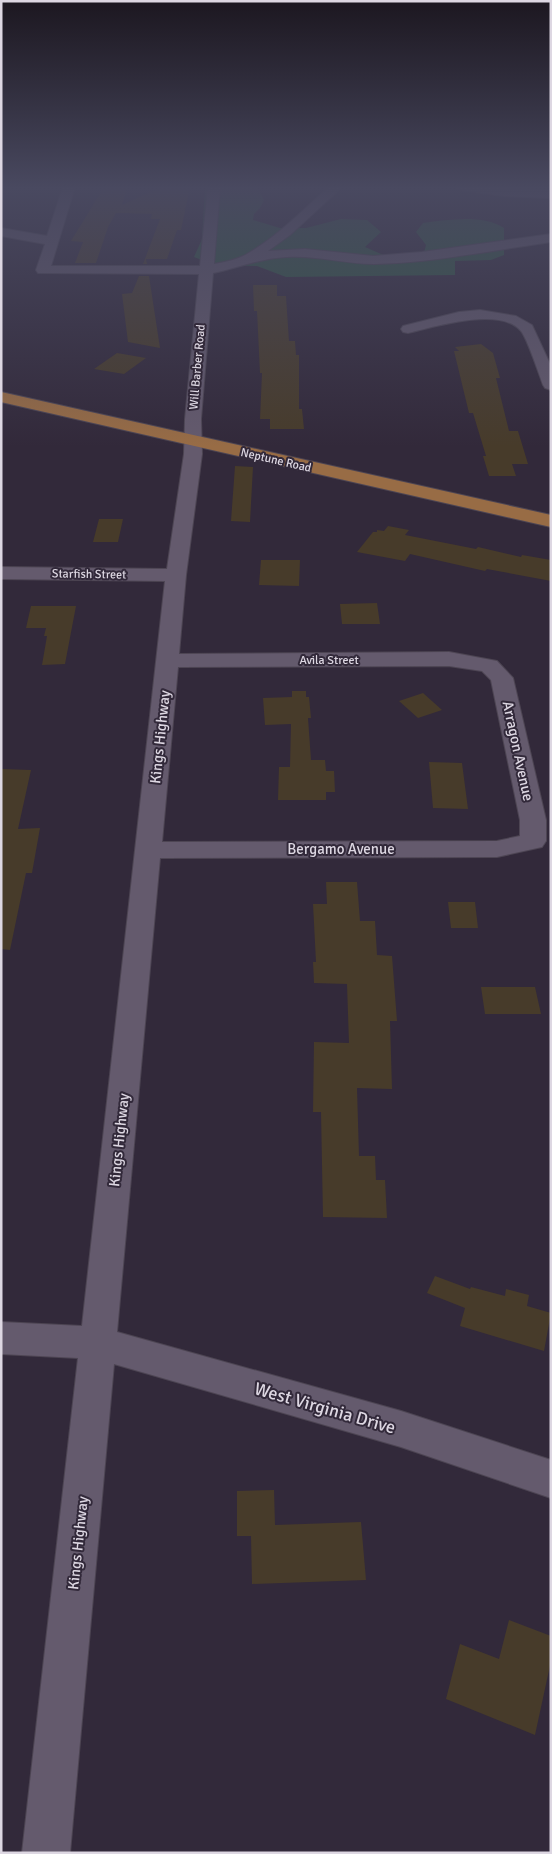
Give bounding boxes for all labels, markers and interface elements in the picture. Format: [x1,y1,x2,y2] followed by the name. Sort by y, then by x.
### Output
[186,324,209,410] street label: Will Barber Road
[239,445,313,476] street label: Neptune Road
[52,566,126,583] street label: Starfish Street
[299,653,359,668] street label: Avila Street
[146,689,174,785] street label: Kings Highway
[499,699,537,803] street label: Arragon Avenue
[287,840,395,858] street label: Bergamo Avenue
[105,1092,133,1188] street label: Kings Highway
[252,1377,398,1439] street label: West Virginia Drive
[64,1495,92,1591] street label: Kings Highway

